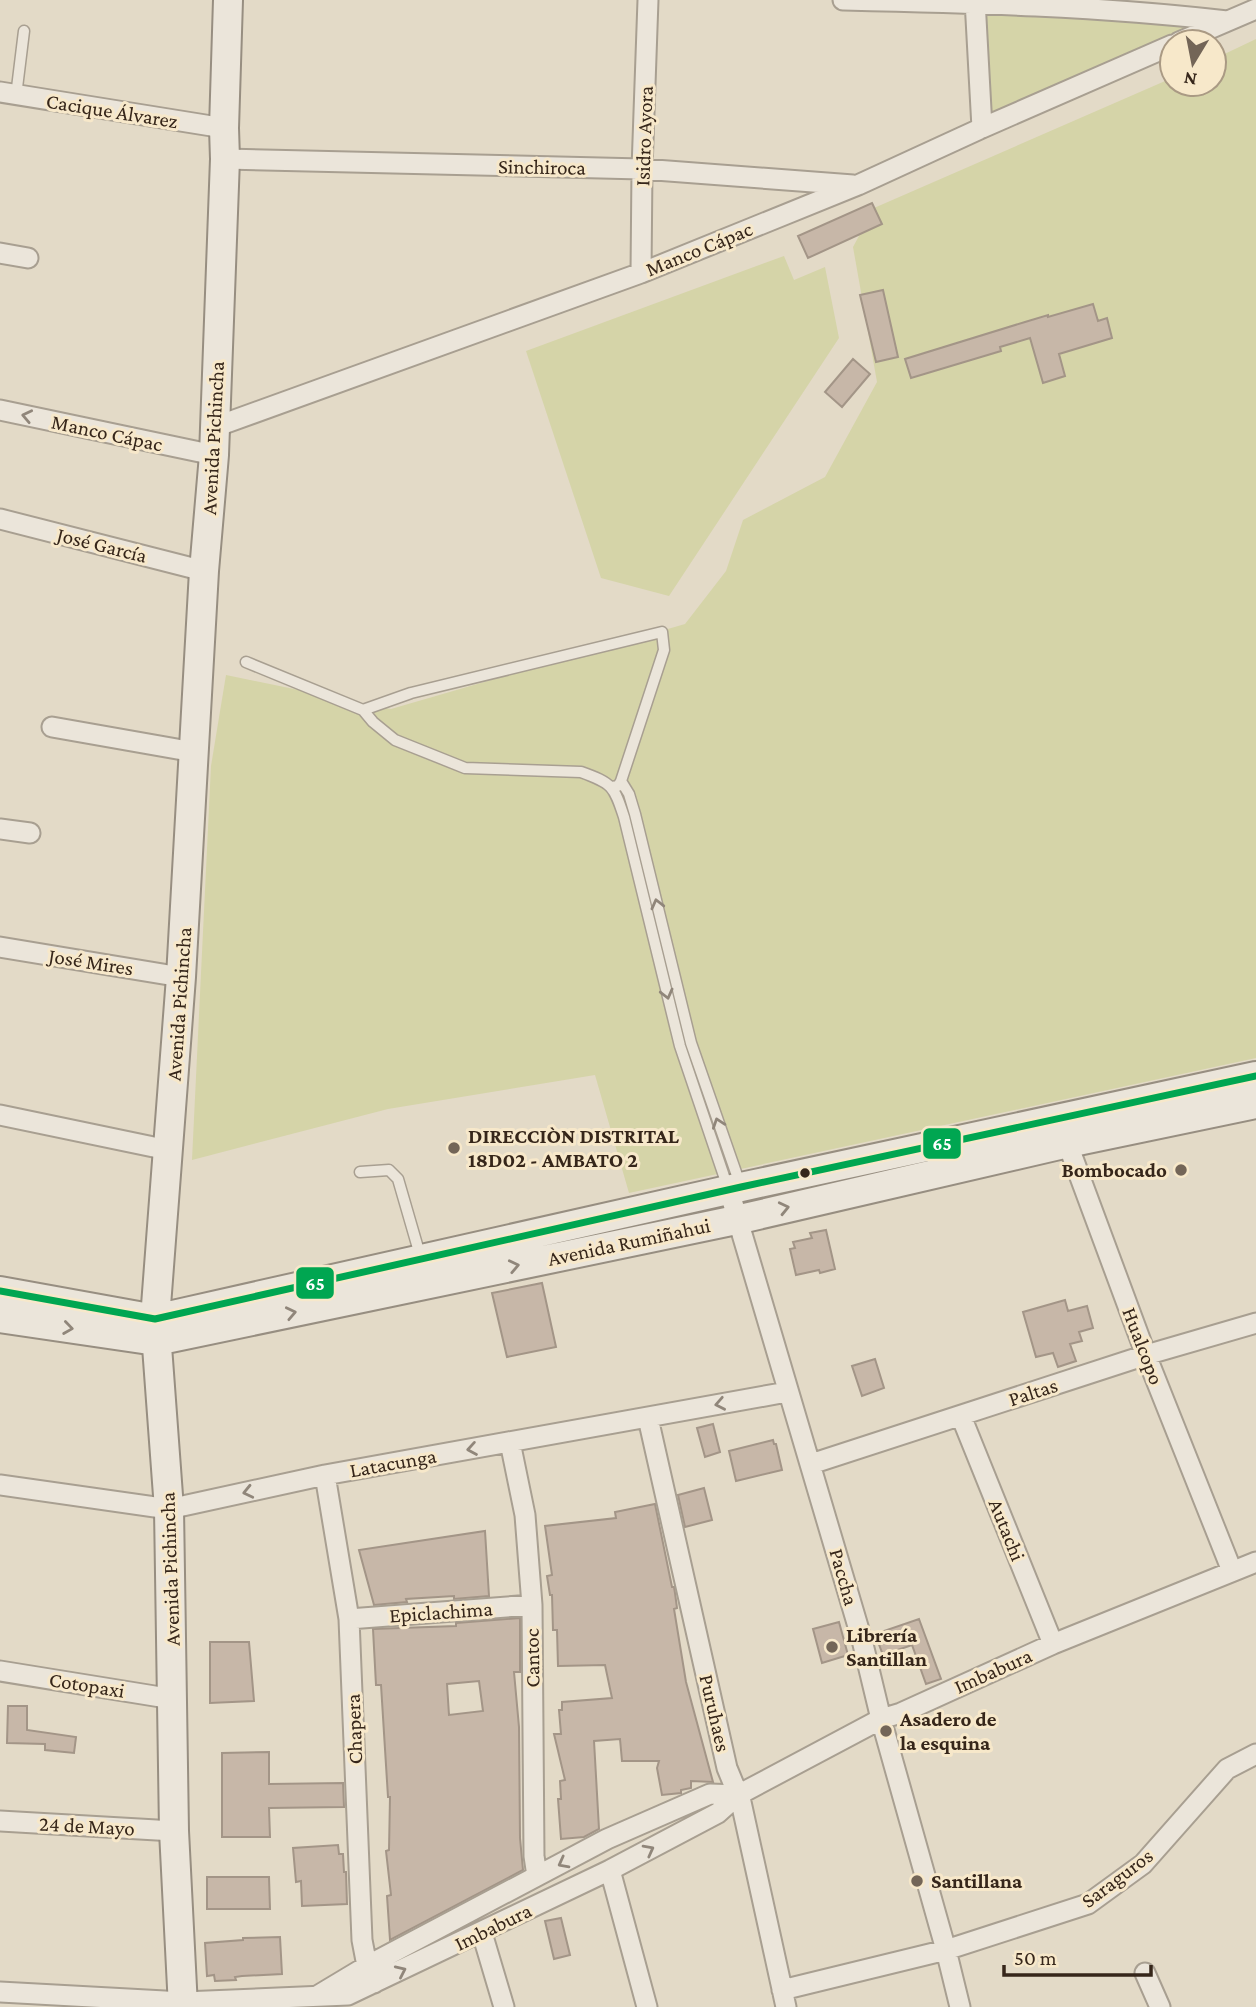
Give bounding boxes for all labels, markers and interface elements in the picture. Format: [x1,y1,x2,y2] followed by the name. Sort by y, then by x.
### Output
[1158,28,1228,98] north arrow
[1182,68,1198,91] text: N
[630,85,658,187] street label: Isidro Ayora
[44,89,180,133] street label: Cacique Álvarez
[498,154,586,180] street label: Sinchiroca
[642,217,756,281] street label: Manco Cápac
[197,360,229,516] street label: Avenida Pichincha
[21,409,33,424] one-way arrow
[49,410,165,457] street label: Manco Cápac
[53,522,150,568] street label: José García
[651,898,665,910] one-way arrow
[162,926,196,1082] street label: Avenida Pichincha
[45,943,135,981] street label: José Mires
[659,988,673,1000] one-way arrow
[712,1118,726,1130] one-way arrow
[468,1124,680,1172] place label: DIRECCIÒN DISTRITAL 18D02 - AMBATO 2
[922,1127,962,1160] line badge: 65
[932,1133,952,1154] text: 65
[446,1140,462,1156] marker: DIRECCIÒN DISTRITAL 18D02 - AMBATO 2
[1062,1158,1167,1182] place label: Bombocado
[1173,1162,1189,1178] marker: Bombocado
[798,1166,812,1180] unlabelled marker
[778,1202,790,1217] one-way arrow
[546,1213,713,1271] street label: Avenida Rumiñahui
[508,1260,520,1275] one-way arrow
[295,1266,335,1300] line badge: 65
[305,1273,325,1294] text: 65
[1117,1304,1169,1388] street label: Hualcopo
[285,1306,297,1321] one-way arrow
[62,1320,73,1335] one-way arrow
[1005,1373,1061,1411] street label: Paltas
[714,1396,726,1411] one-way arrow
[466,1441,478,1456] one-way arrow
[348,1444,439,1482] street label: Latacunga
[242,1483,254,1498] one-way arrow
[155,1491,185,1646] street label: Avenida Pichincha
[984,1495,1030,1565] street label: Autachi
[824,1546,864,1609] street label: Paccha
[388,1596,494,1628] street label: Epiclachima
[846,1623,927,1671] place label: Librería Santillan
[519,1628,545,1688] street label: Cantoc
[824,1639,840,1655] marker: Librería Santillan
[950,1643,1036,1699] street label: Imbabura
[48,1667,127,1703] street label: Cotopaxi
[694,1672,736,1754] street label: Puruhaes
[341,1693,367,1765] street label: Chapera
[899,1707,997,1755] place label: Asadero de la esquina
[878,1723,894,1739] marker: Asadero de la esquina
[39,1812,135,1840] street label: 24 de Mayo
[1077,1843,1157,1913] street label: Saraguros
[642,1845,654,1858] one-way arrow
[557,1854,570,1868] one-way arrow
[931,1869,1023,1893] place label: Santillana
[909,1873,925,1889] marker: Santillana
[451,1898,536,1956] street label: Imbabura
[1004,1934,1151,1978] scale bar
[1014,1946,1057,1970] text: 50 m
[394,1965,406,1979] one-way arrow

